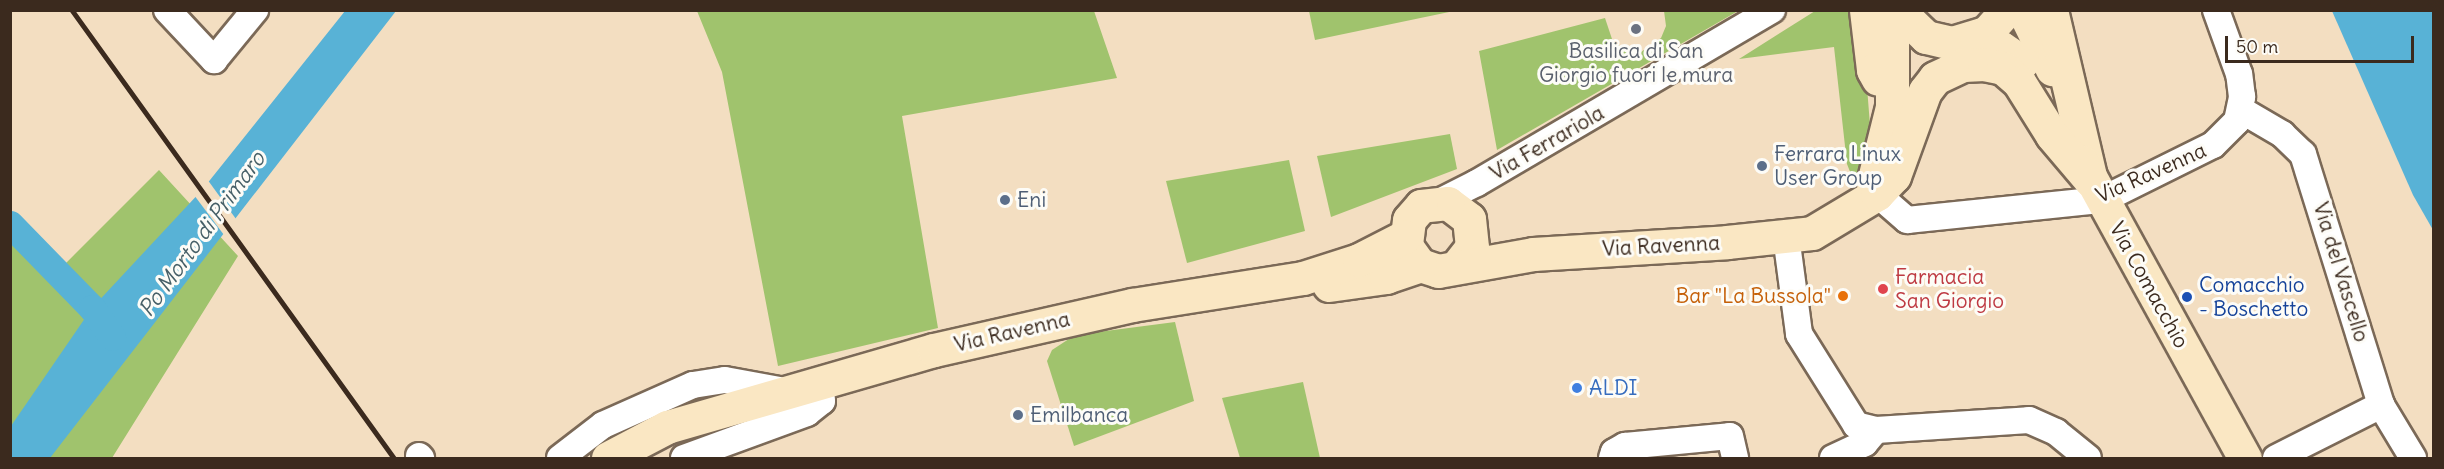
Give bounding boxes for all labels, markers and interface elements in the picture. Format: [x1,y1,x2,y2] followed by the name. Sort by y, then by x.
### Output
[1629,22,1643,36] marker: Basilica di San Giorgio fuori le mura
[2228,24,2417,62] scale bar
[2236,35,2278,58] text: 50 m
[1539,38,1733,88] place label: Basilica di San Giorgio fuori le mura
[1485,100,1609,186] street label: Via Ferrariola
[2092,138,2210,208] street label: Via Ravenna
[1774,141,1901,191] place label: Ferrara Linux User Group
[133,146,271,322] water label: Po Morto di Primaro
[1755,159,1769,173] marker: Ferrara Linux User Group
[1017,187,1046,213] place label: Eni
[998,193,1012,207] marker: Eni
[2308,199,2374,345] street label: Via del Vascello
[2104,218,2194,352] street label: Via Comacchio
[1601,230,1721,262] street label: Via Ravenna
[1895,264,2004,314] place label: Farmacia San Giorgio
[2199,272,2308,322] place label: Comacchio - Boschetto
[1876,282,1890,296] marker: Farmacia San Giorgio
[1675,283,1831,309] place label: Bar "La Bussola"
[1836,289,1850,303] marker: Bar "La Bussola"
[2180,290,2194,304] marker: Comacchio - Boschetto
[952,306,1072,358] street label: Via Ravenna
[1589,375,1638,401] place label: ALDI
[1570,381,1584,395] marker: ALDI
[1030,402,1128,428] place label: Emilbanca
[1011,408,1025,422] marker: Emilbanca

